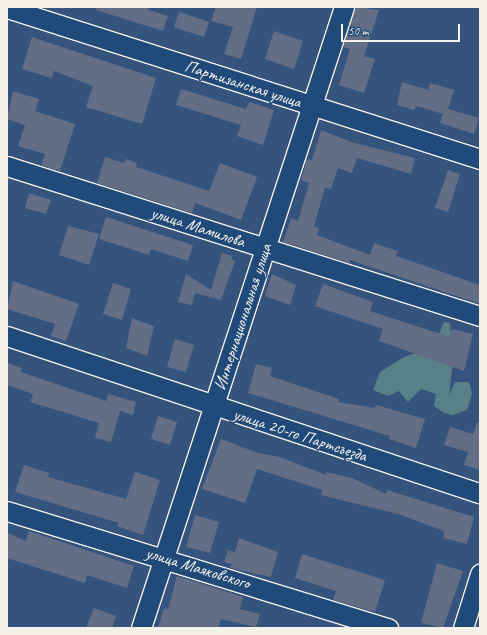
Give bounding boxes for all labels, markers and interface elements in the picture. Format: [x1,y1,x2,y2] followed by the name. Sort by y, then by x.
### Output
[343,16,462,42] scale bar
[348,23,368,39] text: 50 m
[182,55,304,113] street label: Партизанская улица
[149,202,247,252] street label: улица Мамилова
[210,241,276,393] street label: Интернациональная улица
[230,404,370,466] street label: улица 20-го Партсъезда
[143,542,253,594] street label: улица Маяковского

